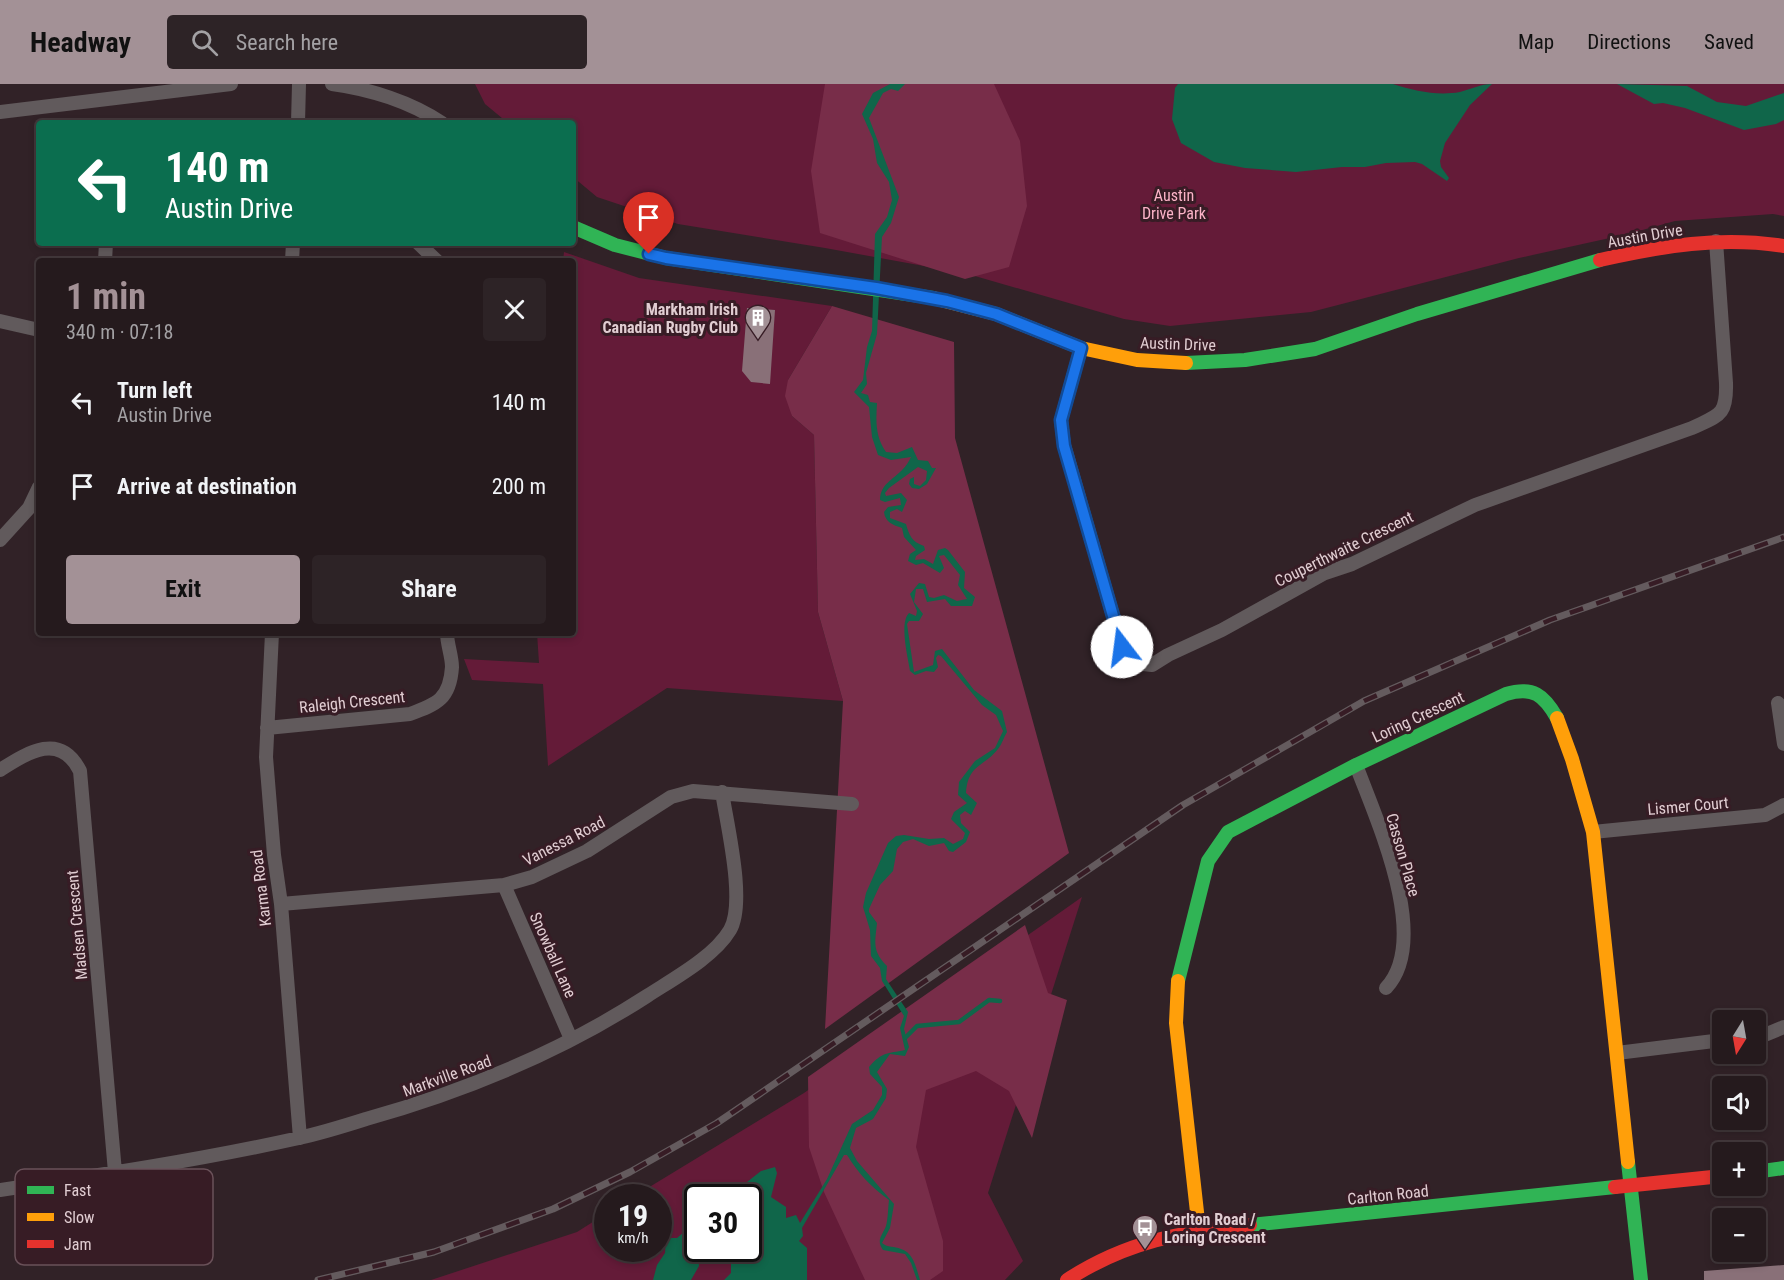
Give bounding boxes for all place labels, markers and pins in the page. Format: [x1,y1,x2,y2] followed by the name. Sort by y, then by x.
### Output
[623,192,674,254] pin
[603,300,738,337] place label: Markham Irish Canadian Rugby Club
[743,303,773,341] building icon: Markham Irish Canadian Rugby Club
[1164,1210,1266,1247] place label: Carlton Road / Loring Crescent
[1130,1213,1160,1251] bus stop icon: Carlton Road / Loring Crescent

